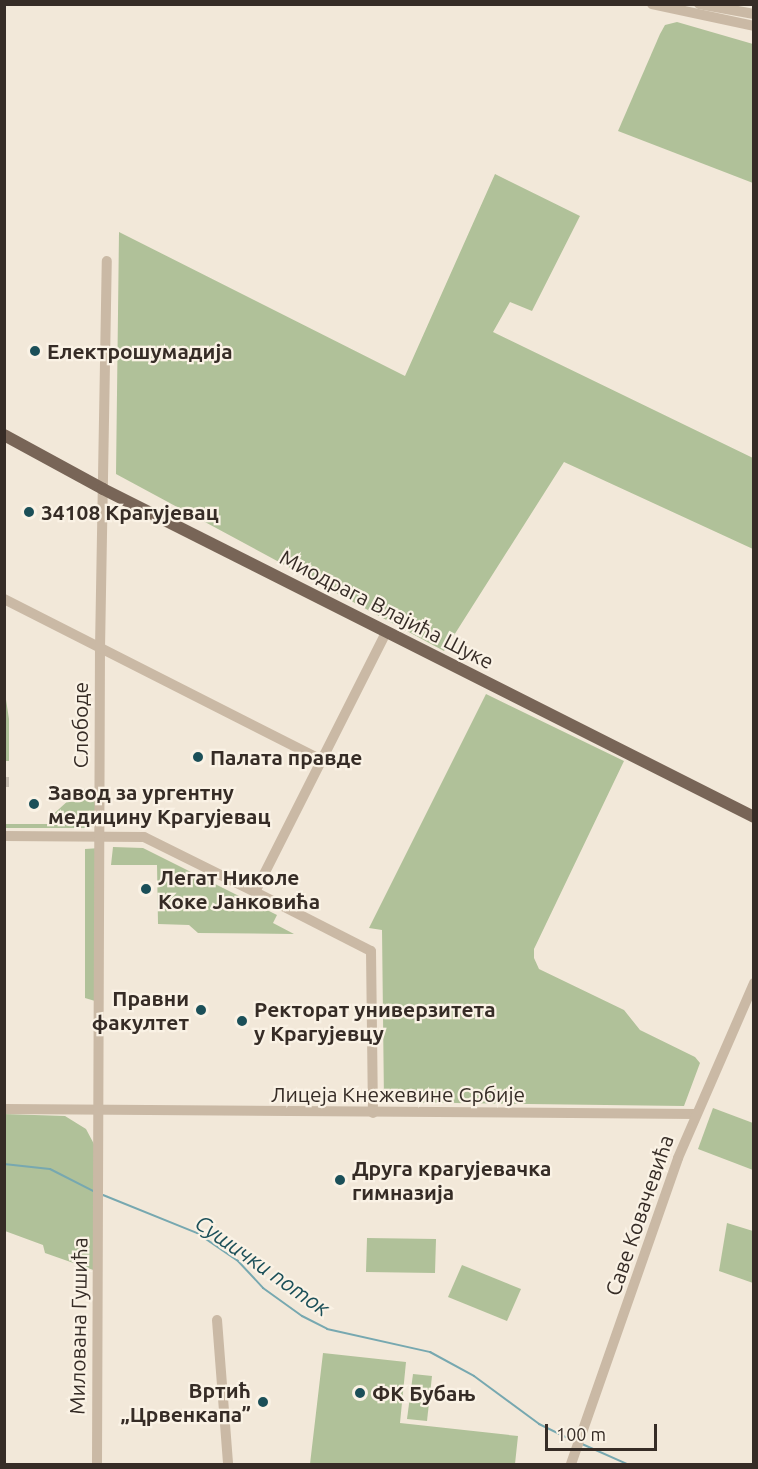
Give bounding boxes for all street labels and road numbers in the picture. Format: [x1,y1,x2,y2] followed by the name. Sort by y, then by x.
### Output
[276,544,498,674] street label: Миодрага Влајића Шуке
[67,682,93,768] street label: Слободе
[271,1081,525,1107] street label: Лицеја Кнежевине Србије
[600,1131,678,1299] street label: Саве Ковачевића
[64,1237,92,1415] street label: Милована Гушића

